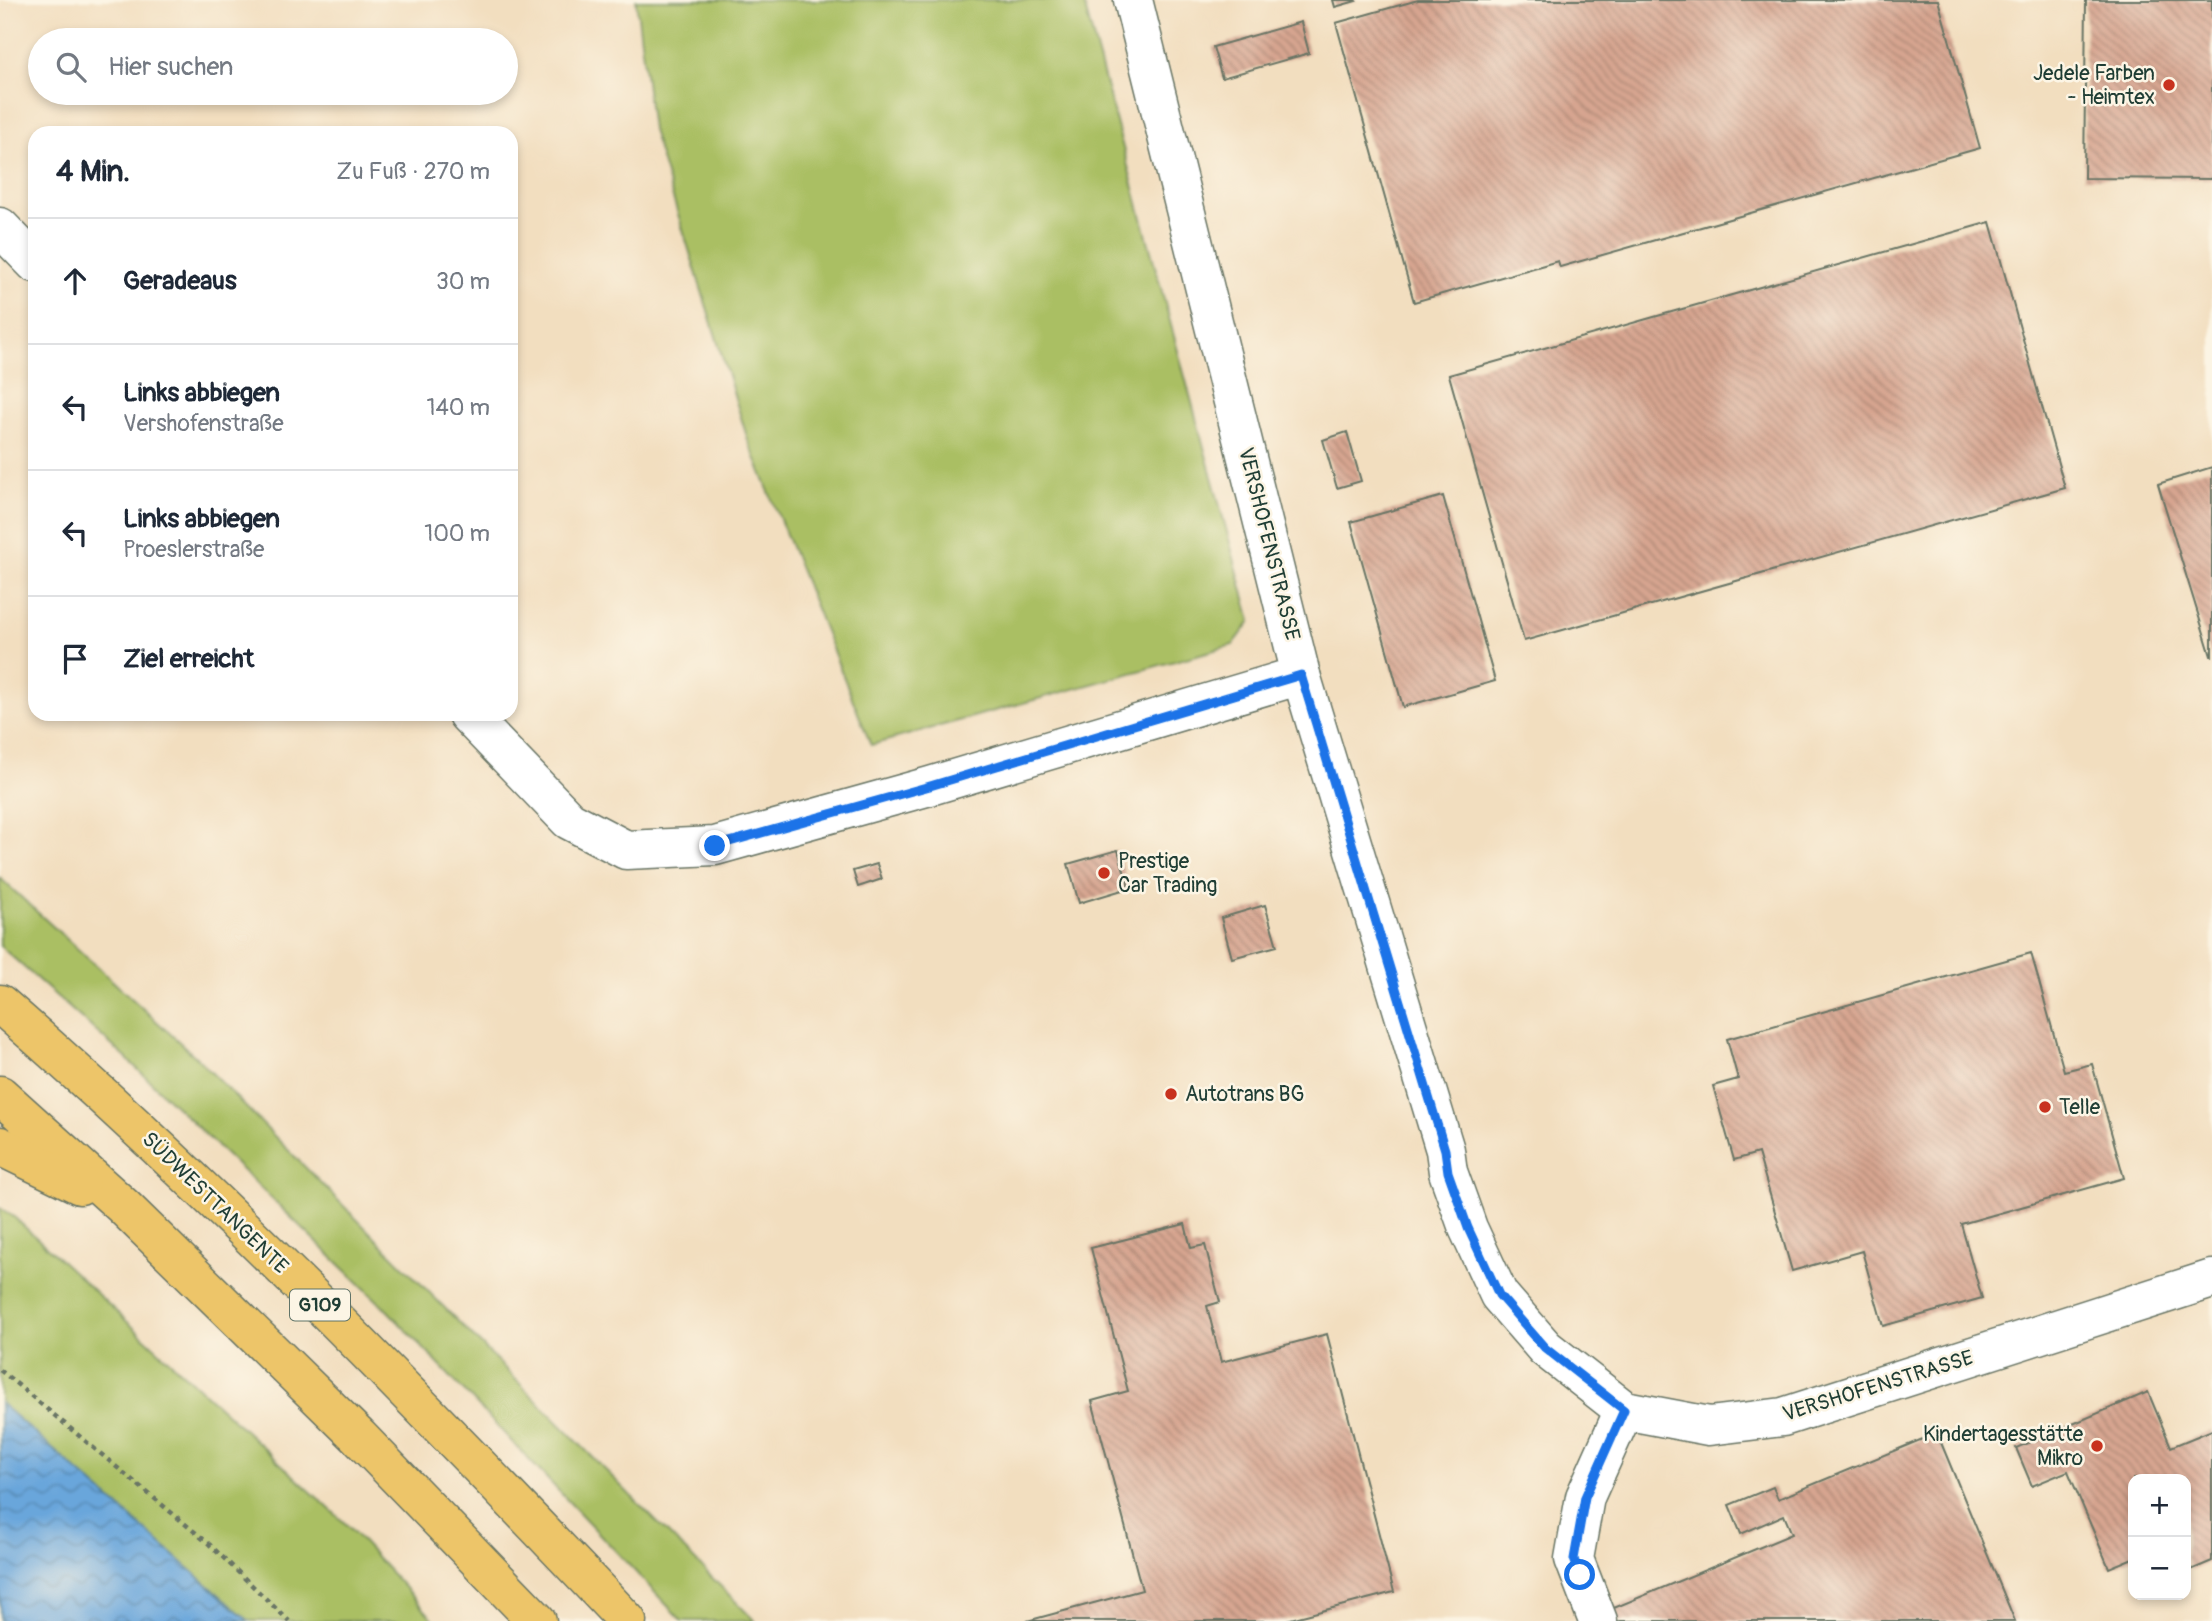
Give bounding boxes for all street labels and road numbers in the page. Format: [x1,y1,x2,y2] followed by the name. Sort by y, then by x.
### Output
[1232,445,1306,643] street label: VERSHOFENSTRASSE
[136,1126,294,1280] street label: SÜDWESTTANGENTE
[290,1289,350,1320] road number: G109
[1779,1344,1977,1428] street label: VERSHOFENSTRASSE

